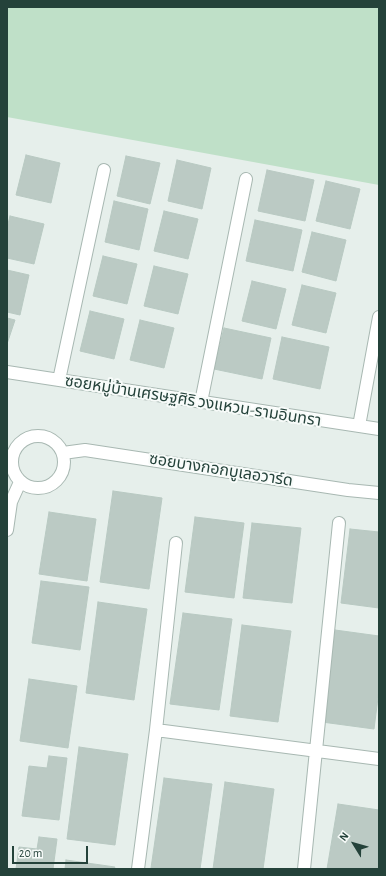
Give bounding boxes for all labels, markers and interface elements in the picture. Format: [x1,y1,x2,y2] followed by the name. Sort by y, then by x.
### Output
[63,371,323,431] street label: ซอยหมู่บ้านเศรษฐศิริ วงแหวน-รามอินทรา
[148,449,294,491] street label: ซอยบางกอกบูเลอวาร์ด
[334,824,374,864] north arrow
[337,830,351,843] text: N
[14,838,90,864] scale bar
[19,847,42,859] text: 20 m

